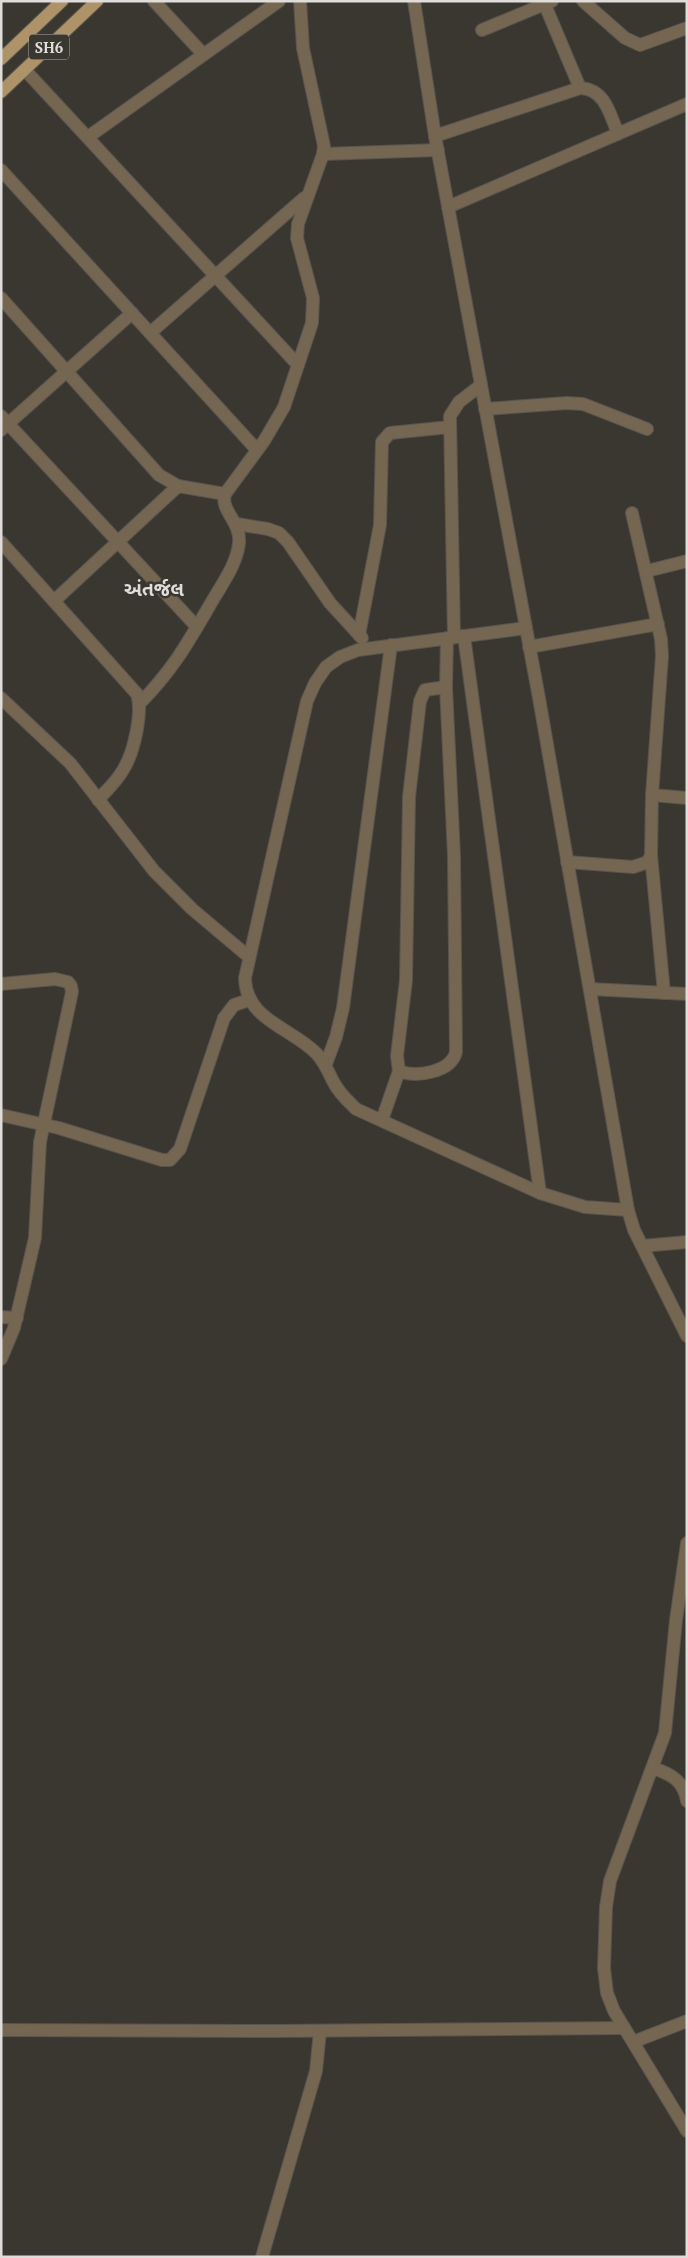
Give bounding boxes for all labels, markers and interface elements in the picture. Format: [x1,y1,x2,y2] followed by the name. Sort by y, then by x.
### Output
[29,34,69,60] road number: SH6
[124,576,185,601] district label: અંતર્જલ

